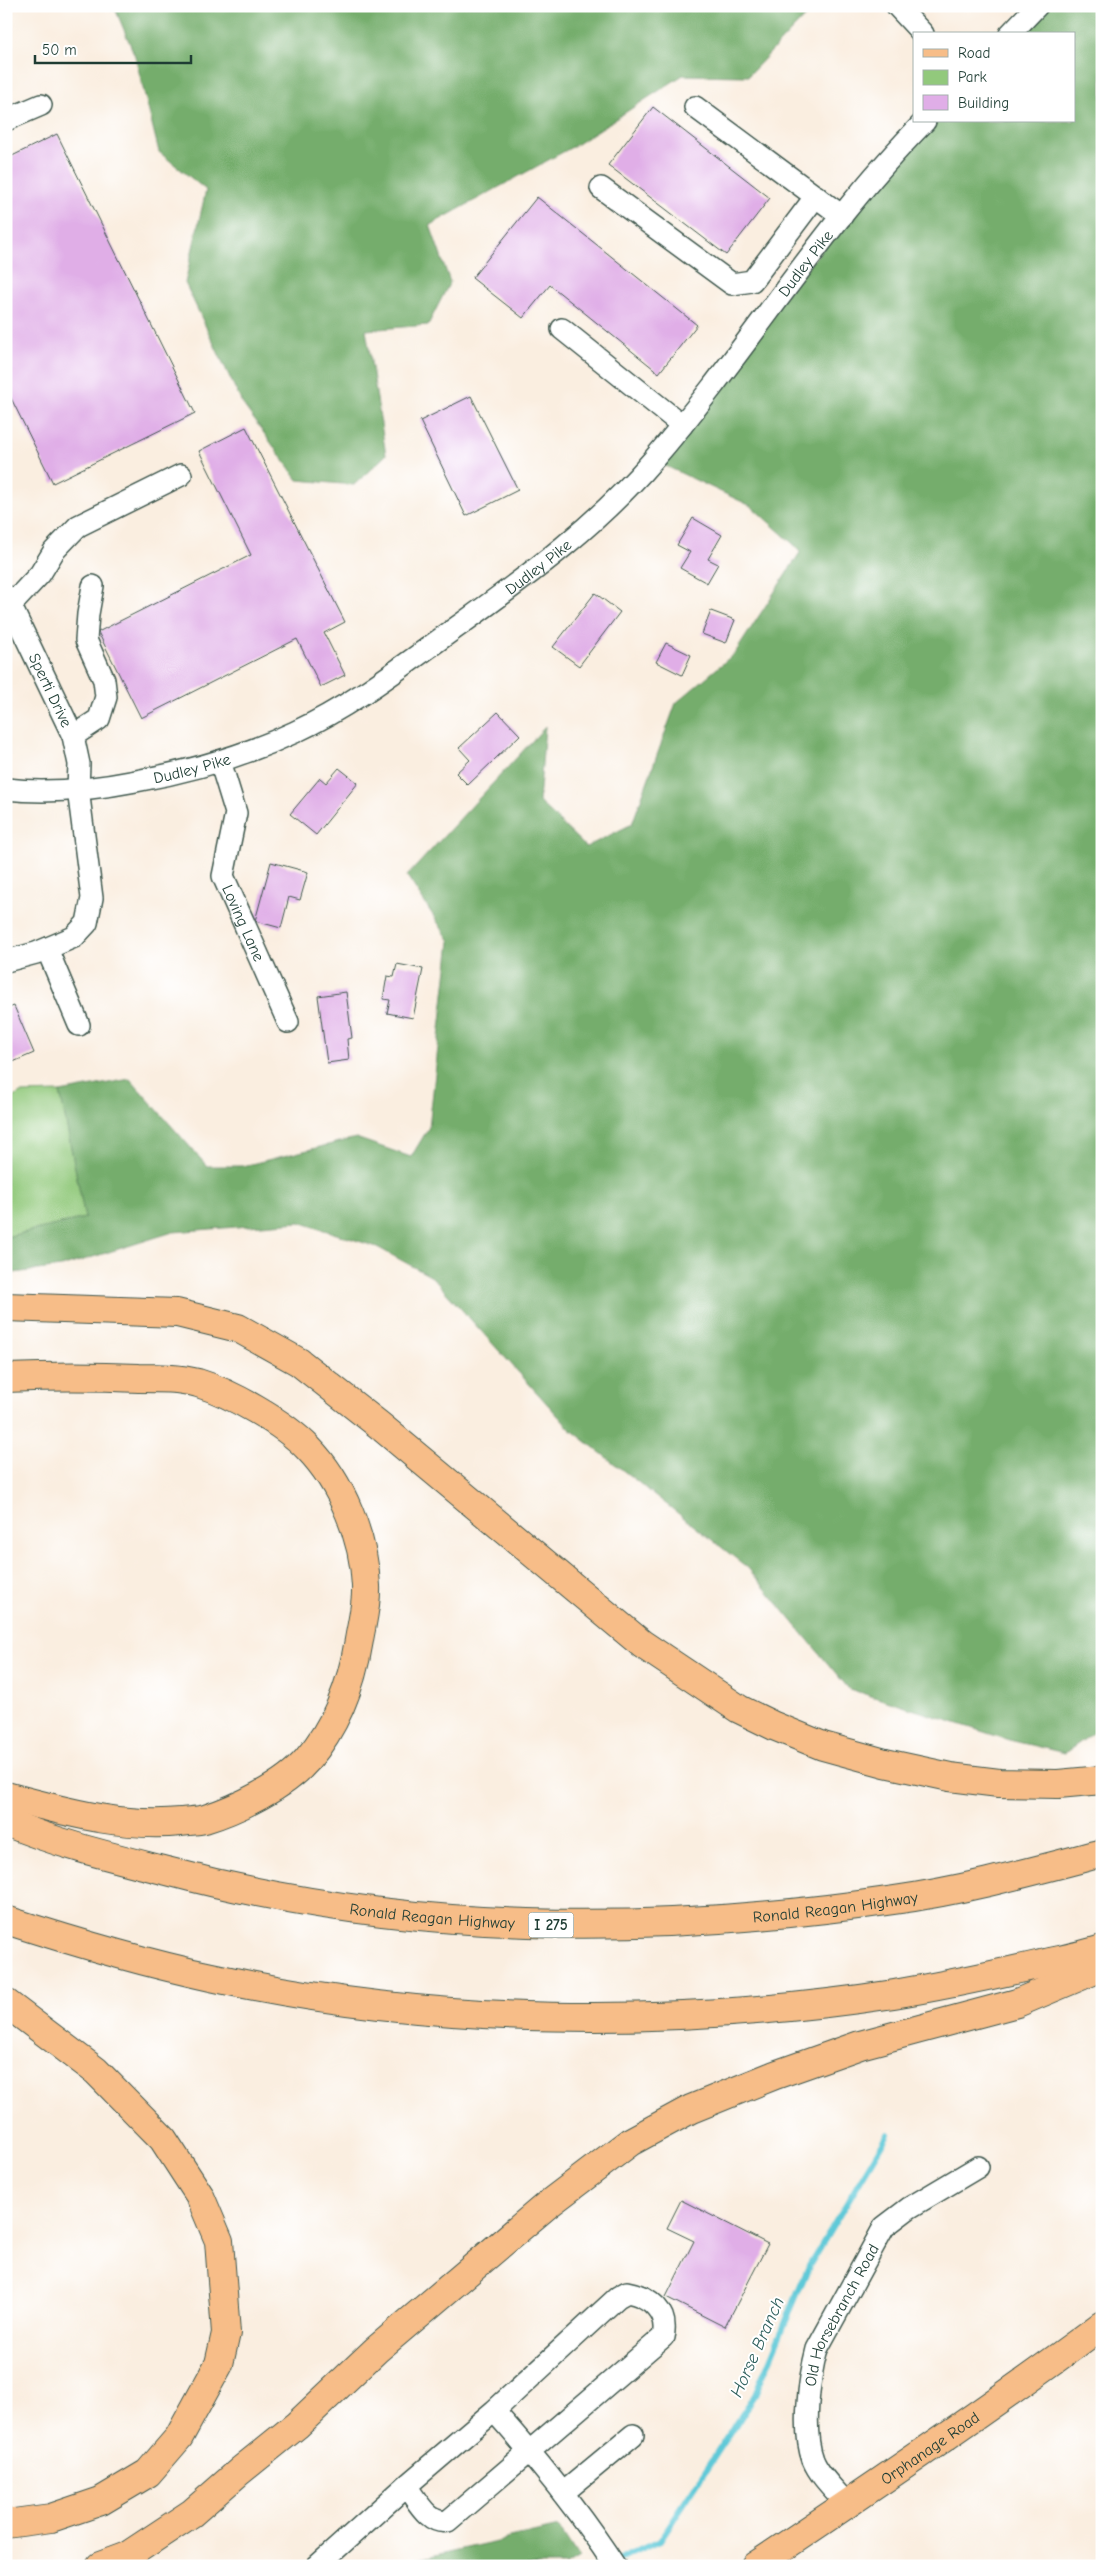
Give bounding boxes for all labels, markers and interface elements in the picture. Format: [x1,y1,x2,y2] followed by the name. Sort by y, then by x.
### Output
[35,32,191,64] scale bar
[913,32,1076,122] legend
[42,41,77,59] text: 50 m
[958,44,990,62] text: Road
[958,68,987,86] text: Park
[958,94,1009,112] text: Building
[775,227,837,301] street label: Dudley Pike
[502,536,575,599] street label: Dudley Pike
[25,650,75,730] street label: Sperti Drive
[152,750,233,787] street label: Dudley Pike
[218,882,268,964] street label: Loving Lane
[752,1888,920,1926] street label: Ronald Reagan Highway
[348,1900,516,1933] street label: Ronald Reagan Highway
[528,1912,574,1938] road number: I 275
[802,2241,883,2388] street label: Old Horsebranch Road
[726,2294,789,2401] water label: Horse Branch
[878,2408,983,2489] street label: Orphanage Road

